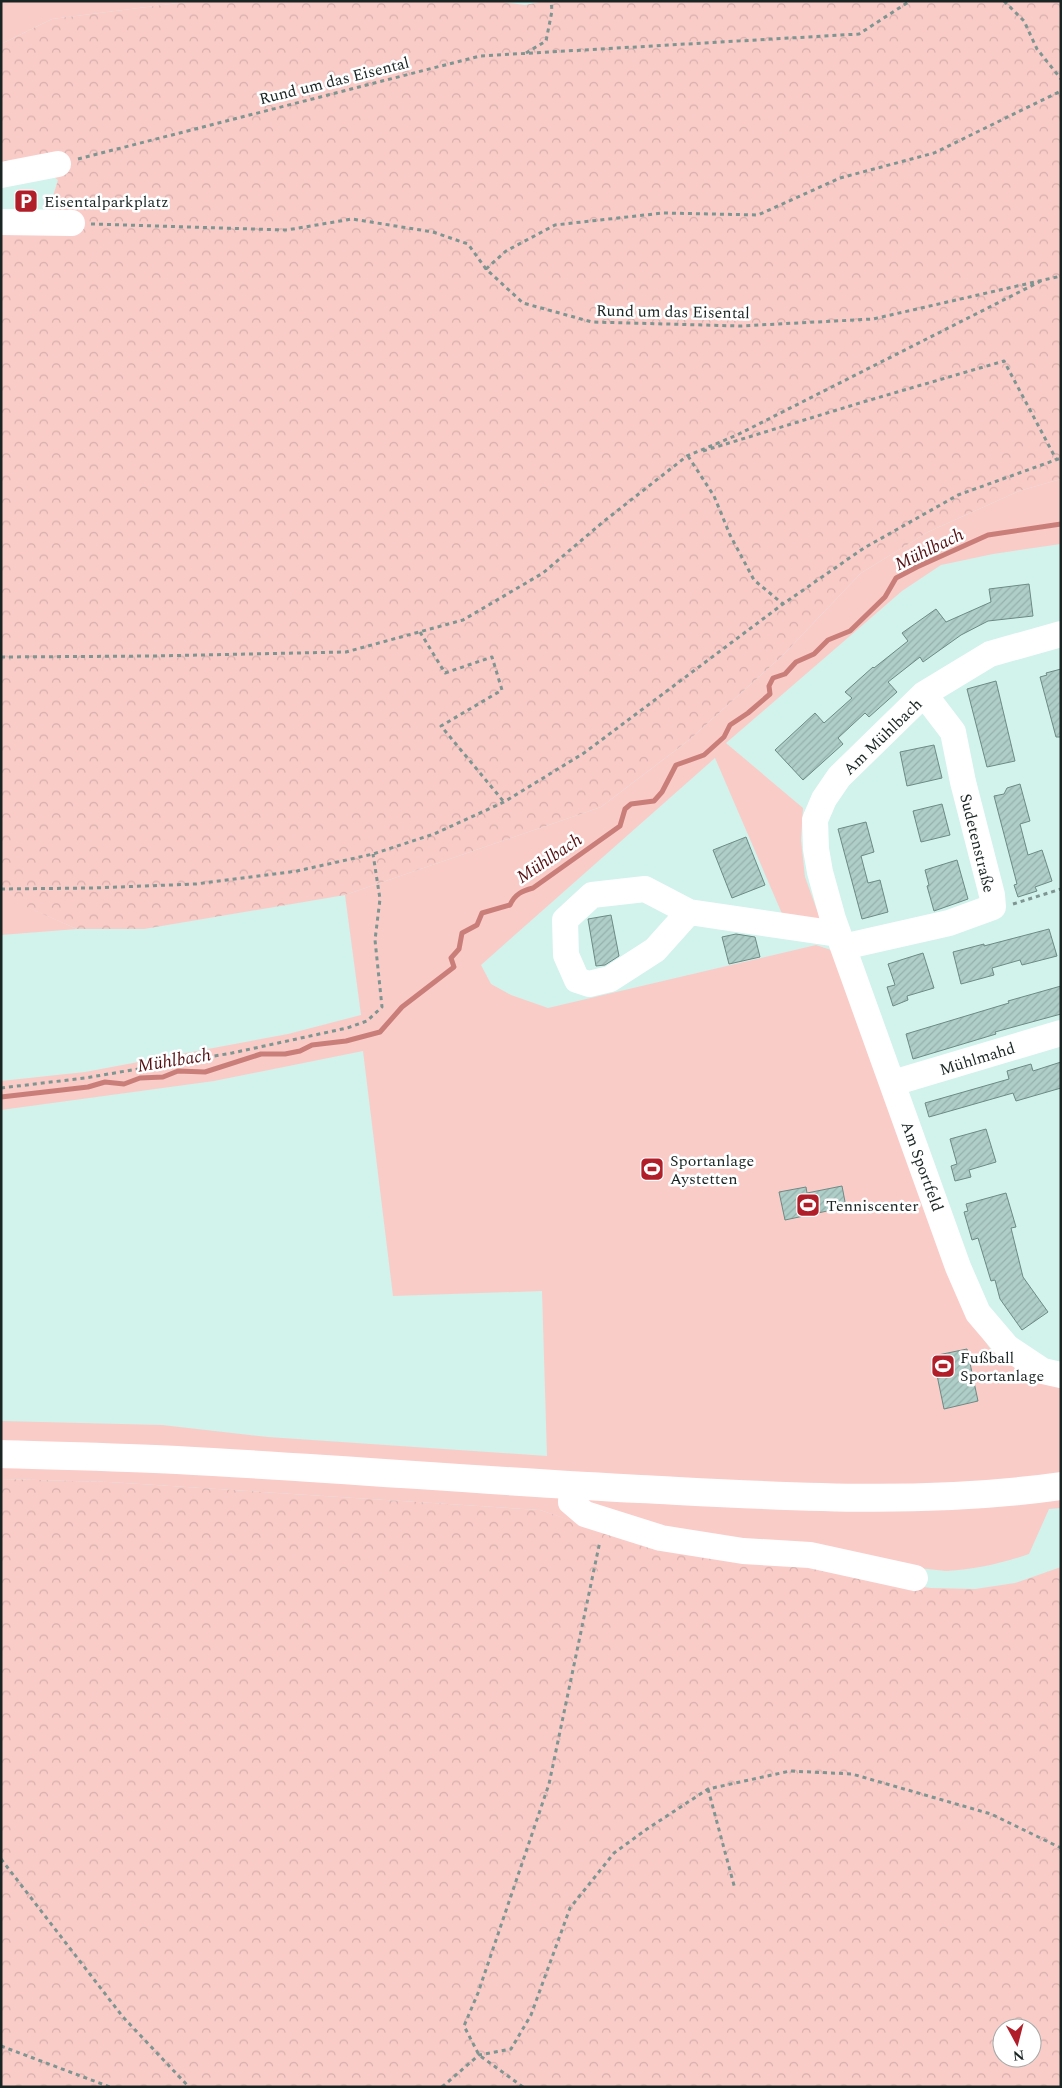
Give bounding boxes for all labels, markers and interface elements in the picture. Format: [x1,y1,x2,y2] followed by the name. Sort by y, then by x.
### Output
[257,51,412,111] street label: Rund um das Eisental
[13,188,39,214] parking icon: Eisentalparkplatz
[44,190,169,214] place label: Eisentalparkplatz
[596,299,750,325] street label: Rund um das Eisental
[890,521,968,578] water label: Mühlbach
[838,693,928,781] street label: Am Mühlbach
[953,791,1001,895] street label: Sudetenstraße
[511,826,588,890] water label: Mühlbach
[936,1036,1018,1082] street label: Mühlmahd
[135,1041,213,1080] water label: Mühlbach
[895,1118,950,1215] street label: Am Sportfeld
[670,1149,754,1191] place label: Sportanlage Aystetten
[639,1156,665,1182] sports icon: Sportanlage Aystetten
[795,1192,821,1218] sports icon: Tenniscenter
[826,1194,919,1218] place label: Tenniscenter
[960,1346,1044,1388] place label: Fußball Sportanlage
[930,1353,956,1379] sports icon: Fußball Sportanlage
[992,2018,1042,2068] north arrow
[1012,2044,1025,2067] text: N

